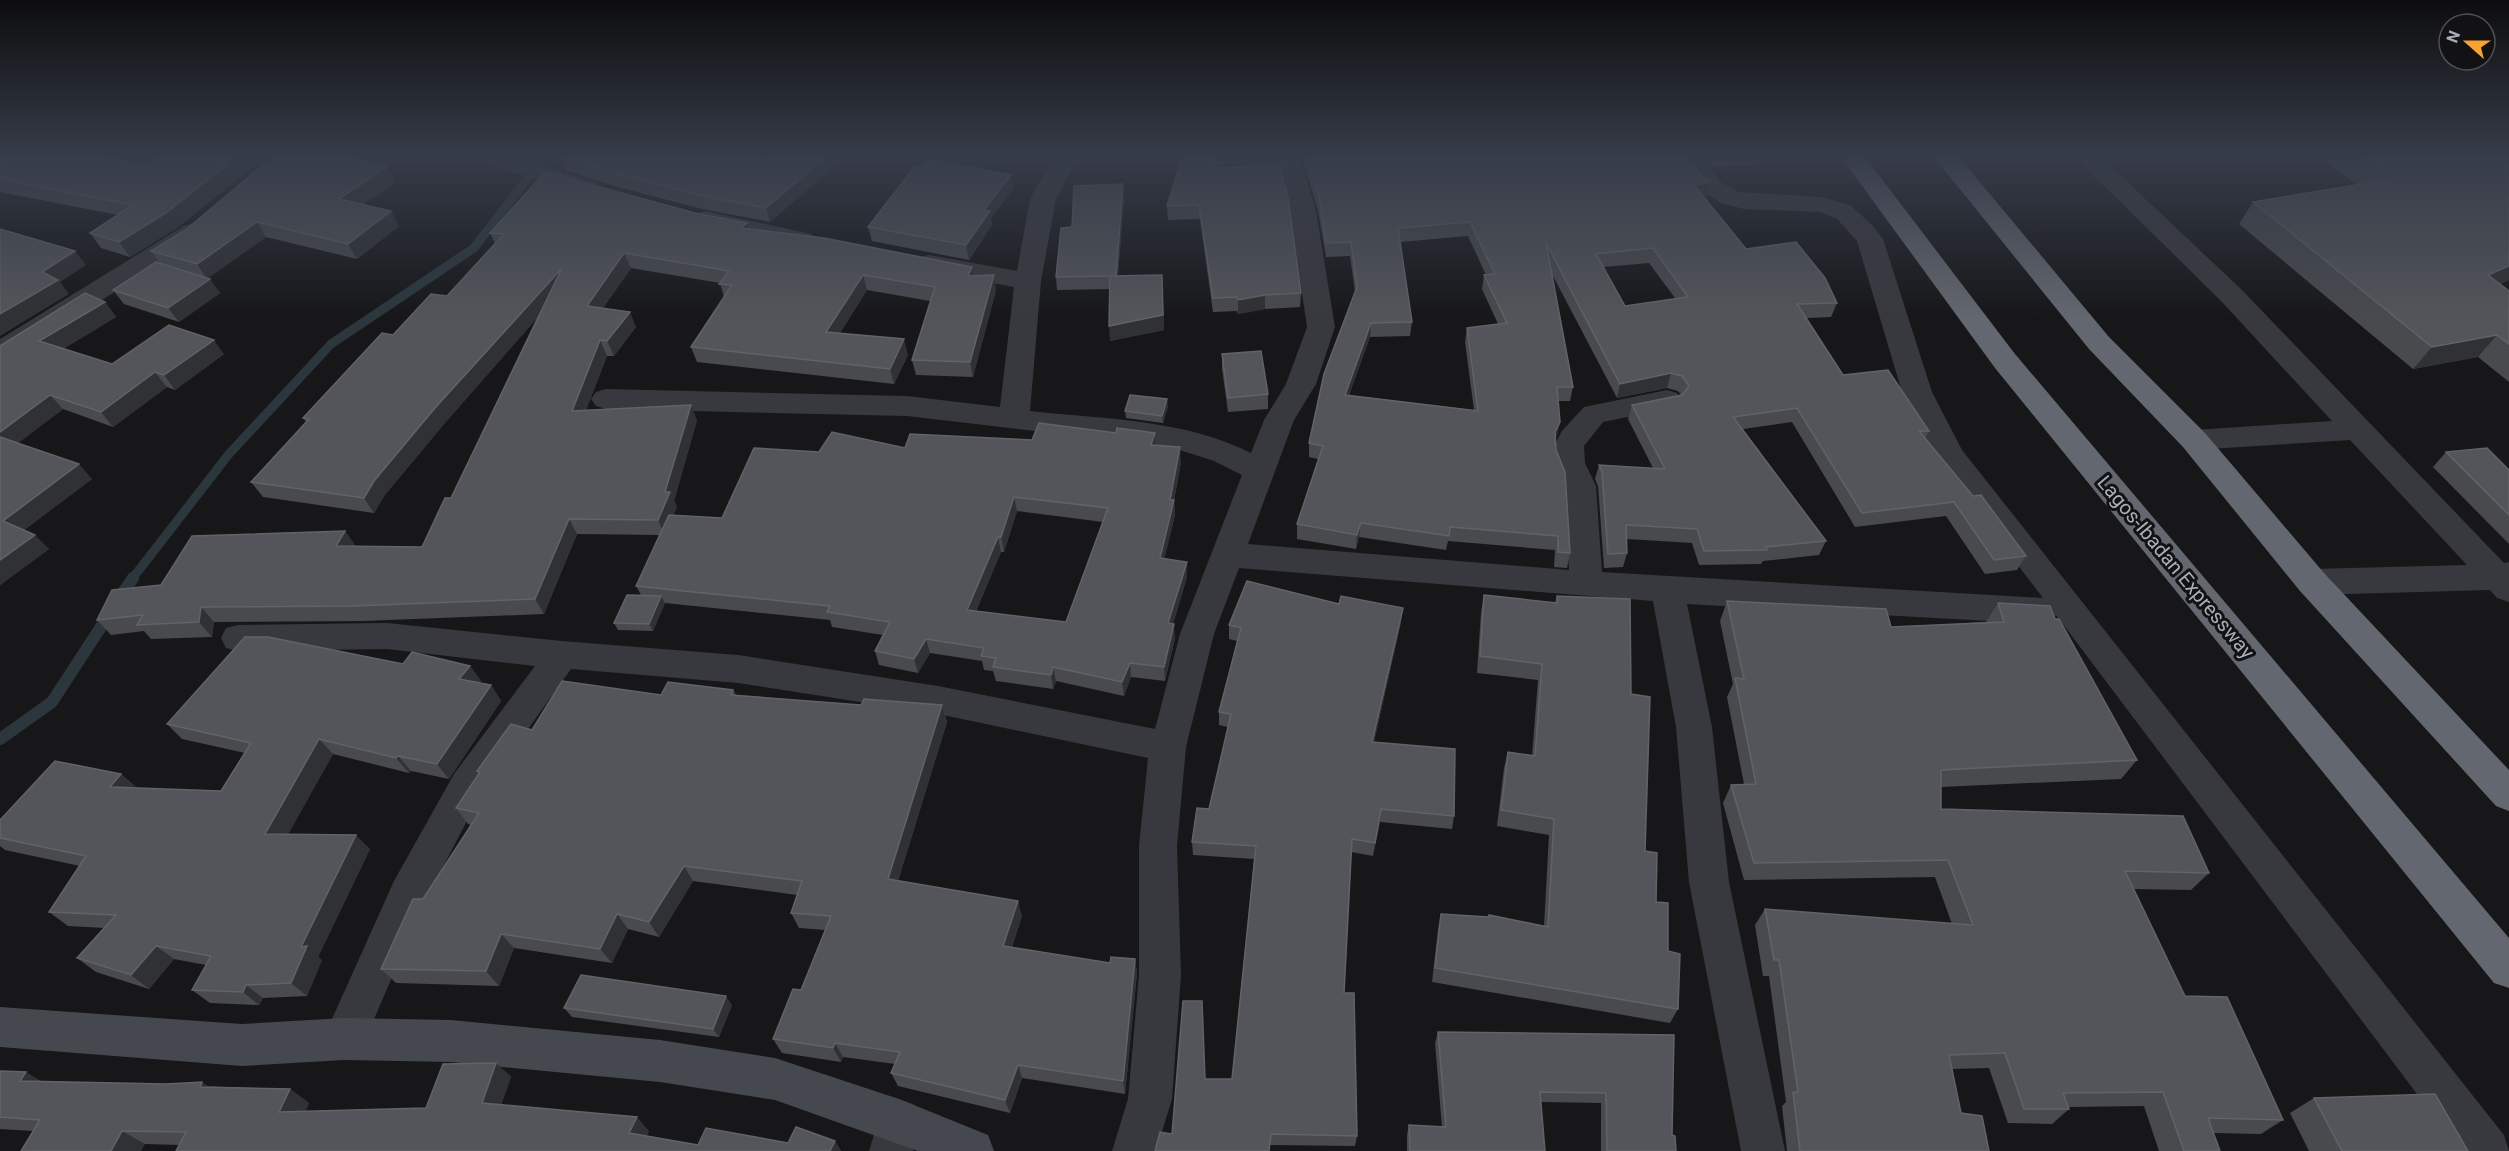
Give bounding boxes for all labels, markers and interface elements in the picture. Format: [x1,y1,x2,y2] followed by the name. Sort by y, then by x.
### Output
[2437,12,2497,72] north arrow
[2443,28,2464,45] text: N
[2092,471,2260,664] street label: Lagos-Ibadan Expressway

